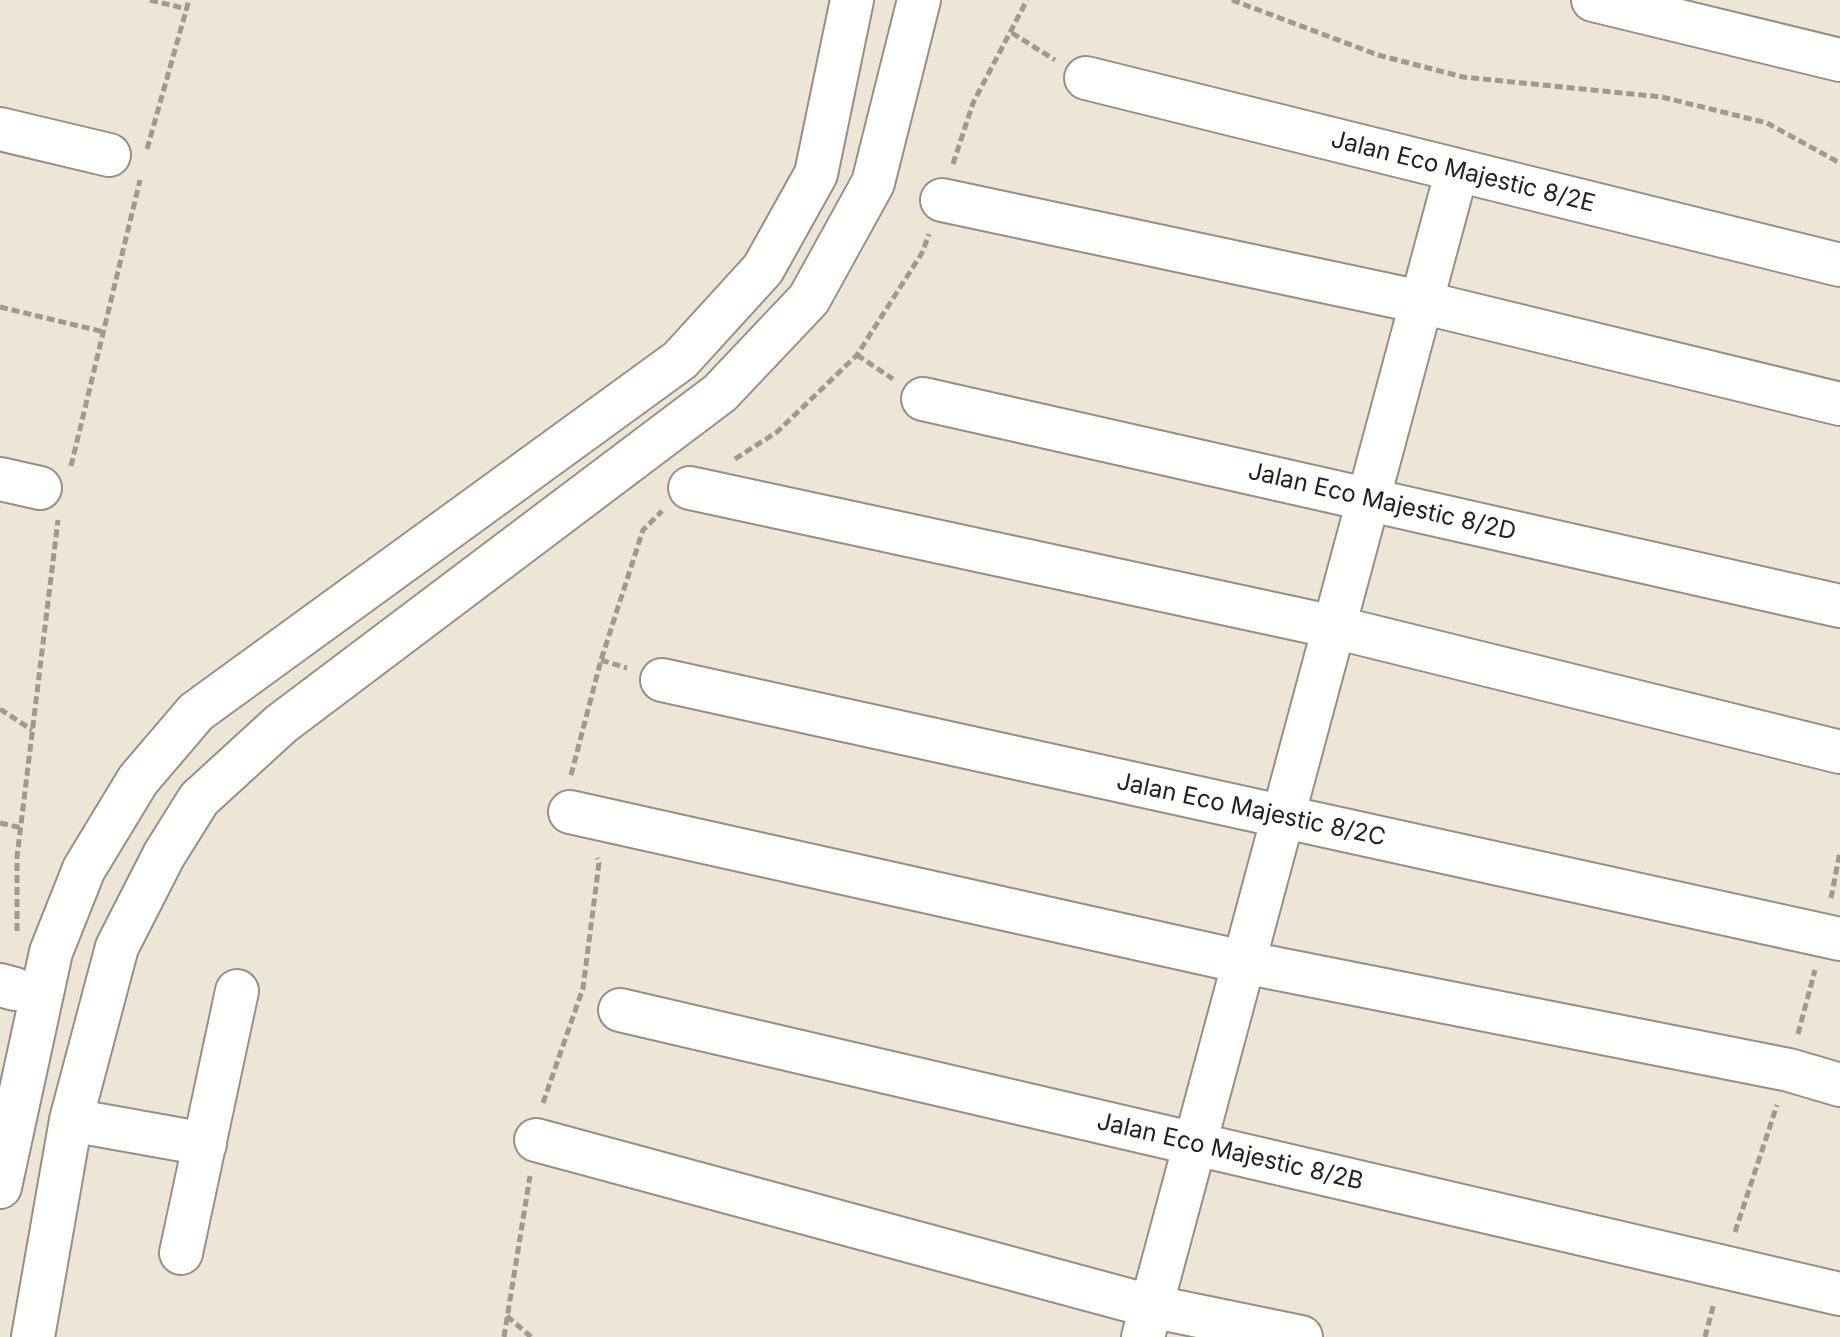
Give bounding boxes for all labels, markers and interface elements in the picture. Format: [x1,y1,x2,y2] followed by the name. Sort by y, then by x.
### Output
[1328,125,1598,219] street label: Jalan Eco Majestic 8/2E
[1245,457,1519,547] street label: Jalan Eco Majestic 8/2D
[1114,767,1388,853] street label: Jalan Eco Majestic 8/2C
[1094,1107,1366,1197] street label: Jalan Eco Majestic 8/2B

